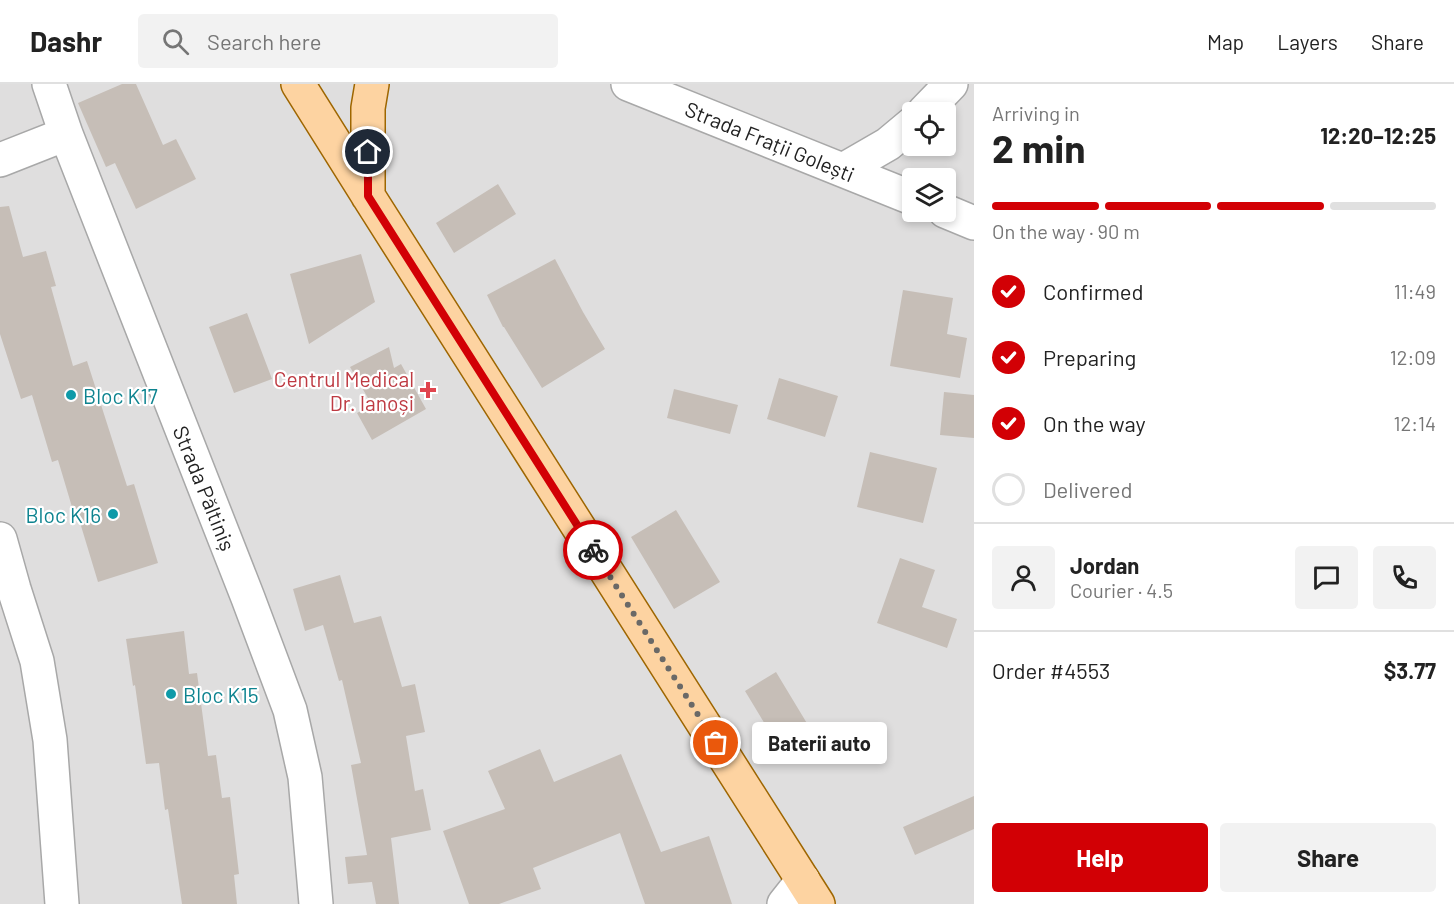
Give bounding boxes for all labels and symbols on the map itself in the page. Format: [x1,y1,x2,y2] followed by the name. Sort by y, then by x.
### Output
[682,96,858,186] street label: Strada Frații Golești
[342,126,393,177] pin
[274,366,414,415] place label: Centrul Medical Dr. Ianoși
[419,381,437,399] marker: Centrul Medical Dr. Ianoși
[83,383,158,408] place label: Bloc K17
[64,388,78,402] marker: Bloc K17
[169,422,241,554] street label: Strada Păltiniș
[25,502,101,527] place label: Bloc K16
[106,507,120,521] marker: Bloc K16
[563,520,623,580] courier
[183,682,259,707] place label: Bloc K15
[164,687,178,701] marker: Bloc K15
[690,717,741,768] pin
[752,722,887,764] callout: Baterii auto

